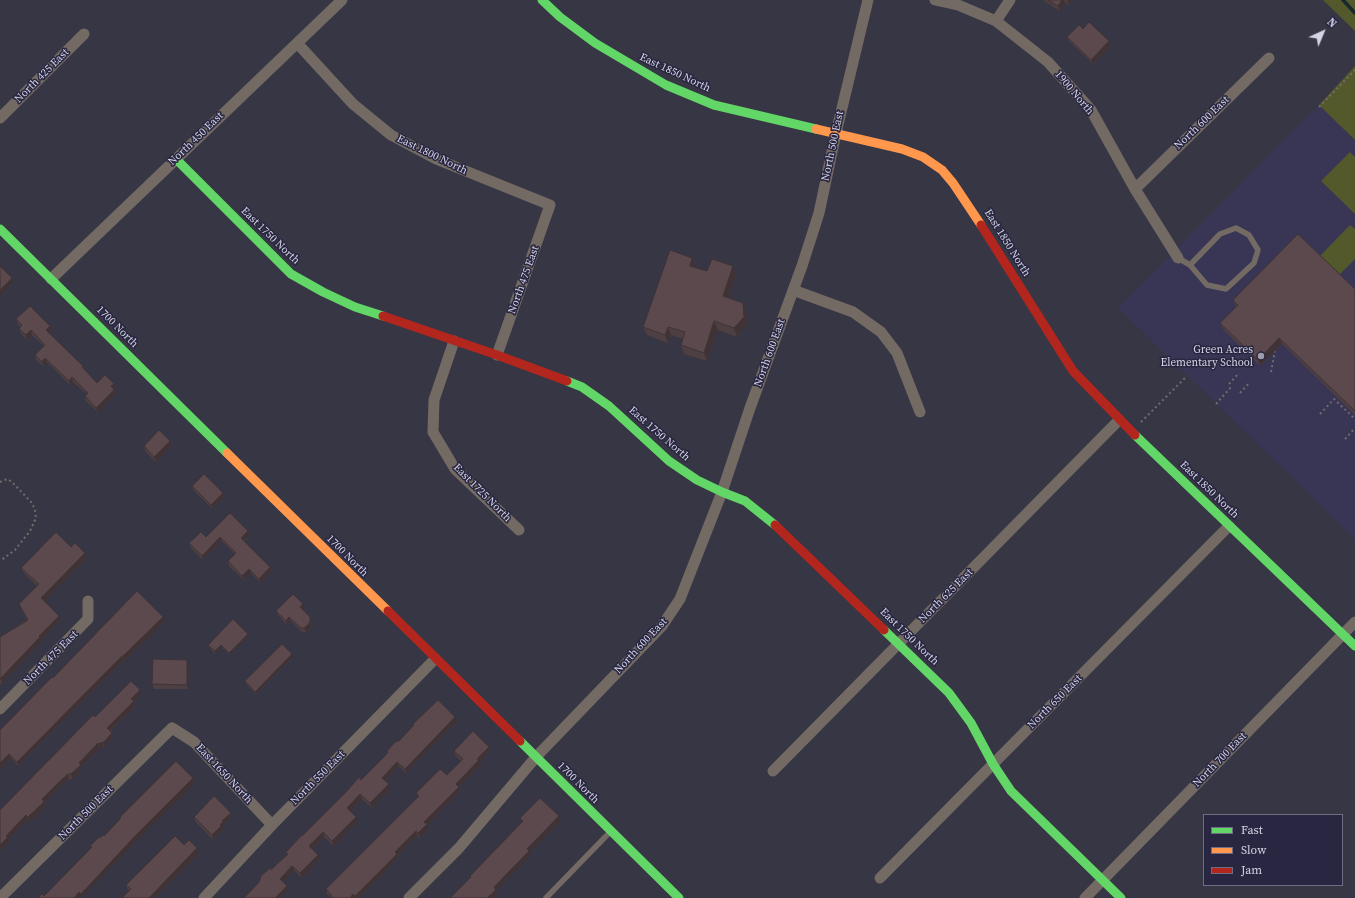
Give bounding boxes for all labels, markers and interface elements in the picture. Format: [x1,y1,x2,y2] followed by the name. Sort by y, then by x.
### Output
[1303,12,1343,52] north arrow
[1324,15,1340,31] text: N
[12,46,72,106] street label: North 425 East
[637,51,713,95] street label: East 1850 North
[1052,68,1096,118] street label: 1900 North
[1172,94,1232,152] street label: North 600 East
[166,110,226,168] street label: North 450 East
[819,110,847,182] street label: North 500 East
[395,132,469,178] street label: East 1800 North
[238,205,302,267] street label: East 1750 North
[981,207,1033,279] street label: East 1850 North
[506,244,542,316] street label: North 475 East
[93,303,141,351] street label: 1700 North
[752,317,788,389] street label: North 600 East
[1161,343,1253,369] place label: Green Acres Elementary School
[1256,351,1266,361] marker: Green Acres Elementary School
[626,404,692,464] street label: East 1750 North
[1177,459,1241,521] street label: East 1850 North
[450,461,514,525] street label: East 1725 North
[323,532,371,580] street label: 1700 North
[916,566,976,626] street label: North 625 East
[877,606,941,668] street label: East 1750 North
[612,615,670,677] street label: North 600 East
[21,628,81,688] street label: North 475 East
[1025,672,1085,732] street label: North 650 East
[1191,730,1249,790] street label: North 700 East
[193,741,255,807] street label: East 1650 North
[288,748,348,808] street label: North 550 East
[554,759,602,807] street label: 1700 North
[56,783,116,843] street label: North 500 East
[1203,814,1343,886] legend
[1241,822,1263,838] text: Fast
[1241,842,1266,858] text: Slow
[1241,862,1262,878] text: Jam

